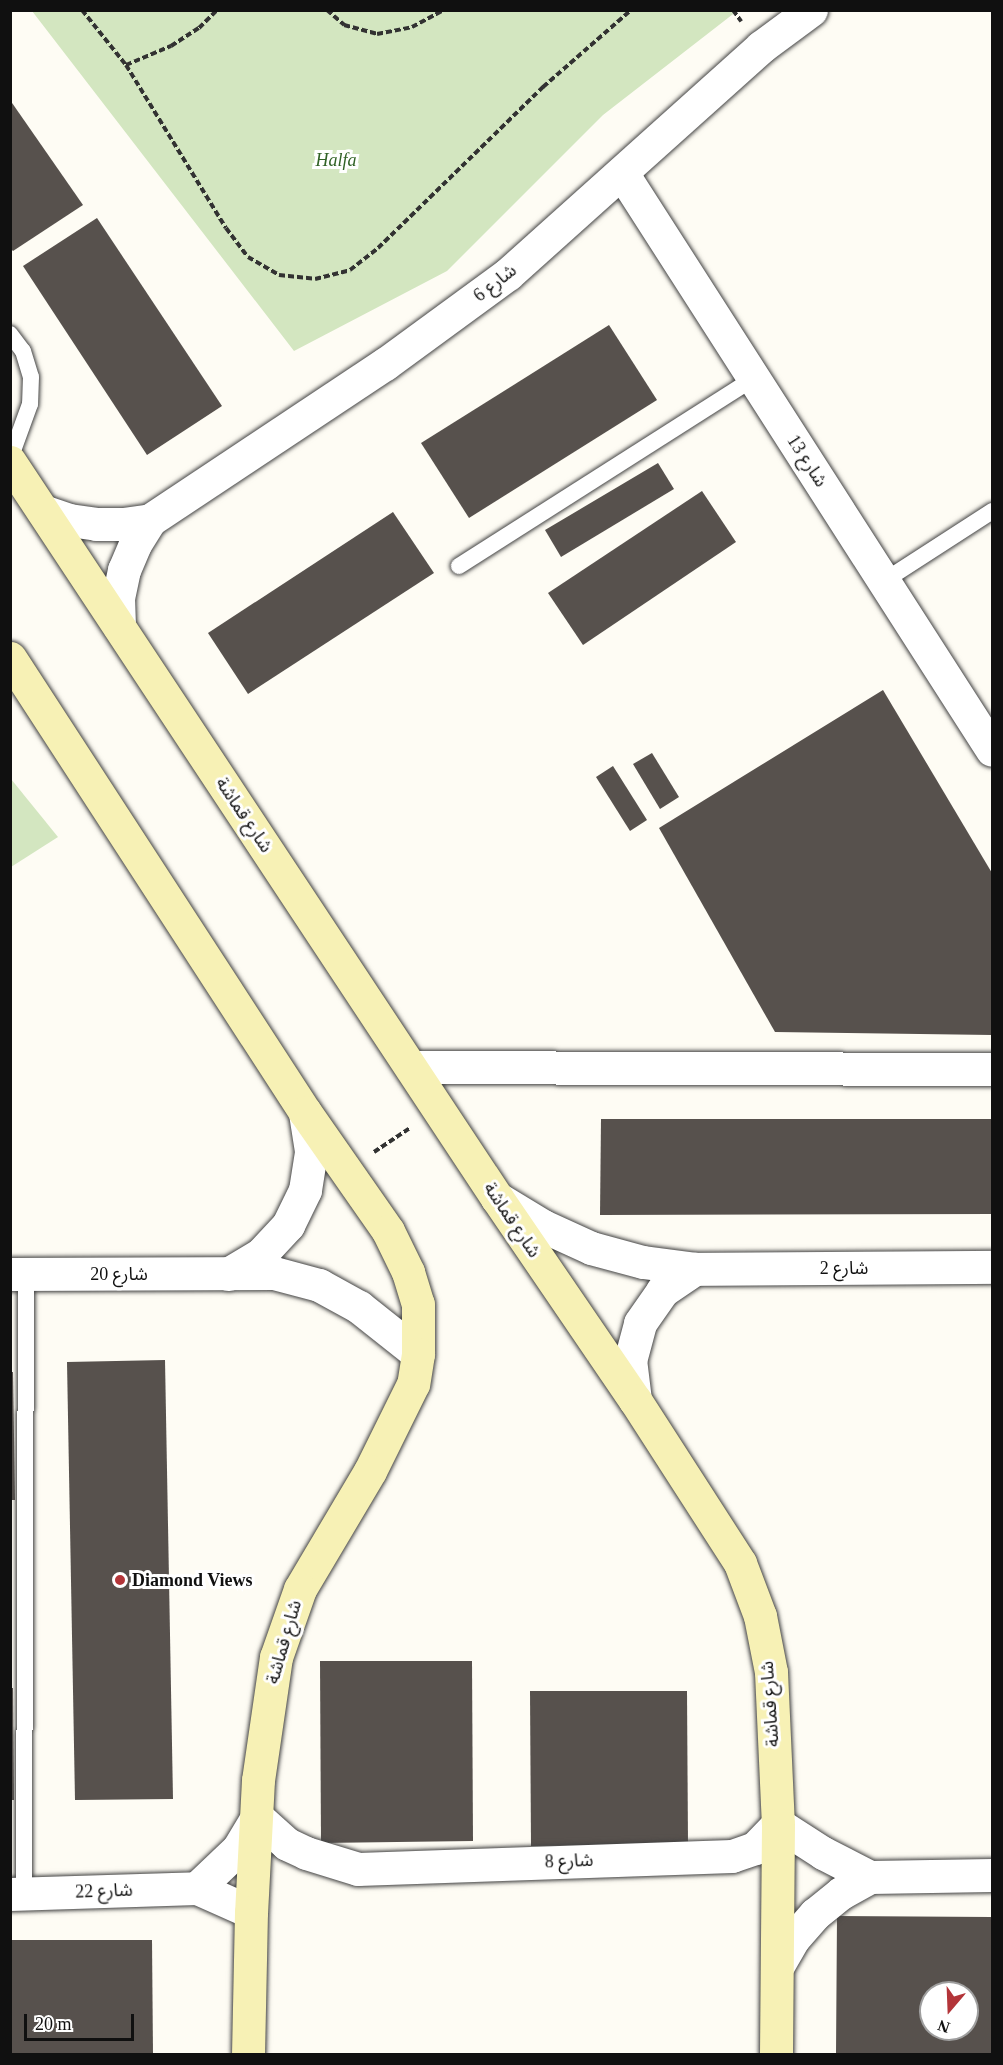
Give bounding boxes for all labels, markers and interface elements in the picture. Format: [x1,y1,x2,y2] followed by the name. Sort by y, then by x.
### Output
[315,149,357,171] park label: Halfa
[469,260,521,306] street label: شارع 6
[782,431,832,491] street label: شارع 13
[211,773,277,857] street label: شارع قماشة
[479,1178,545,1262] street label: شارع قماشة
[820,1257,868,1279] street label: شارع 2
[90,1263,148,1285] street label: شارع 20
[132,1569,253,1591] place label: Diamond Views
[113,1573,127,1587] marker: Diamond Views
[262,1598,306,1686] street label: شارع قماشة
[756,1660,784,1748] street label: شارع قماشة
[544,1849,594,1873] street label: شارع 8
[75,1879,133,1903] street label: شارع 22
[919,1981,979,2041] north arrow
[27,2002,136,2040] scale bar
[35,2014,72,2034] text: 20 m
[935,2017,952,2037] text: N

